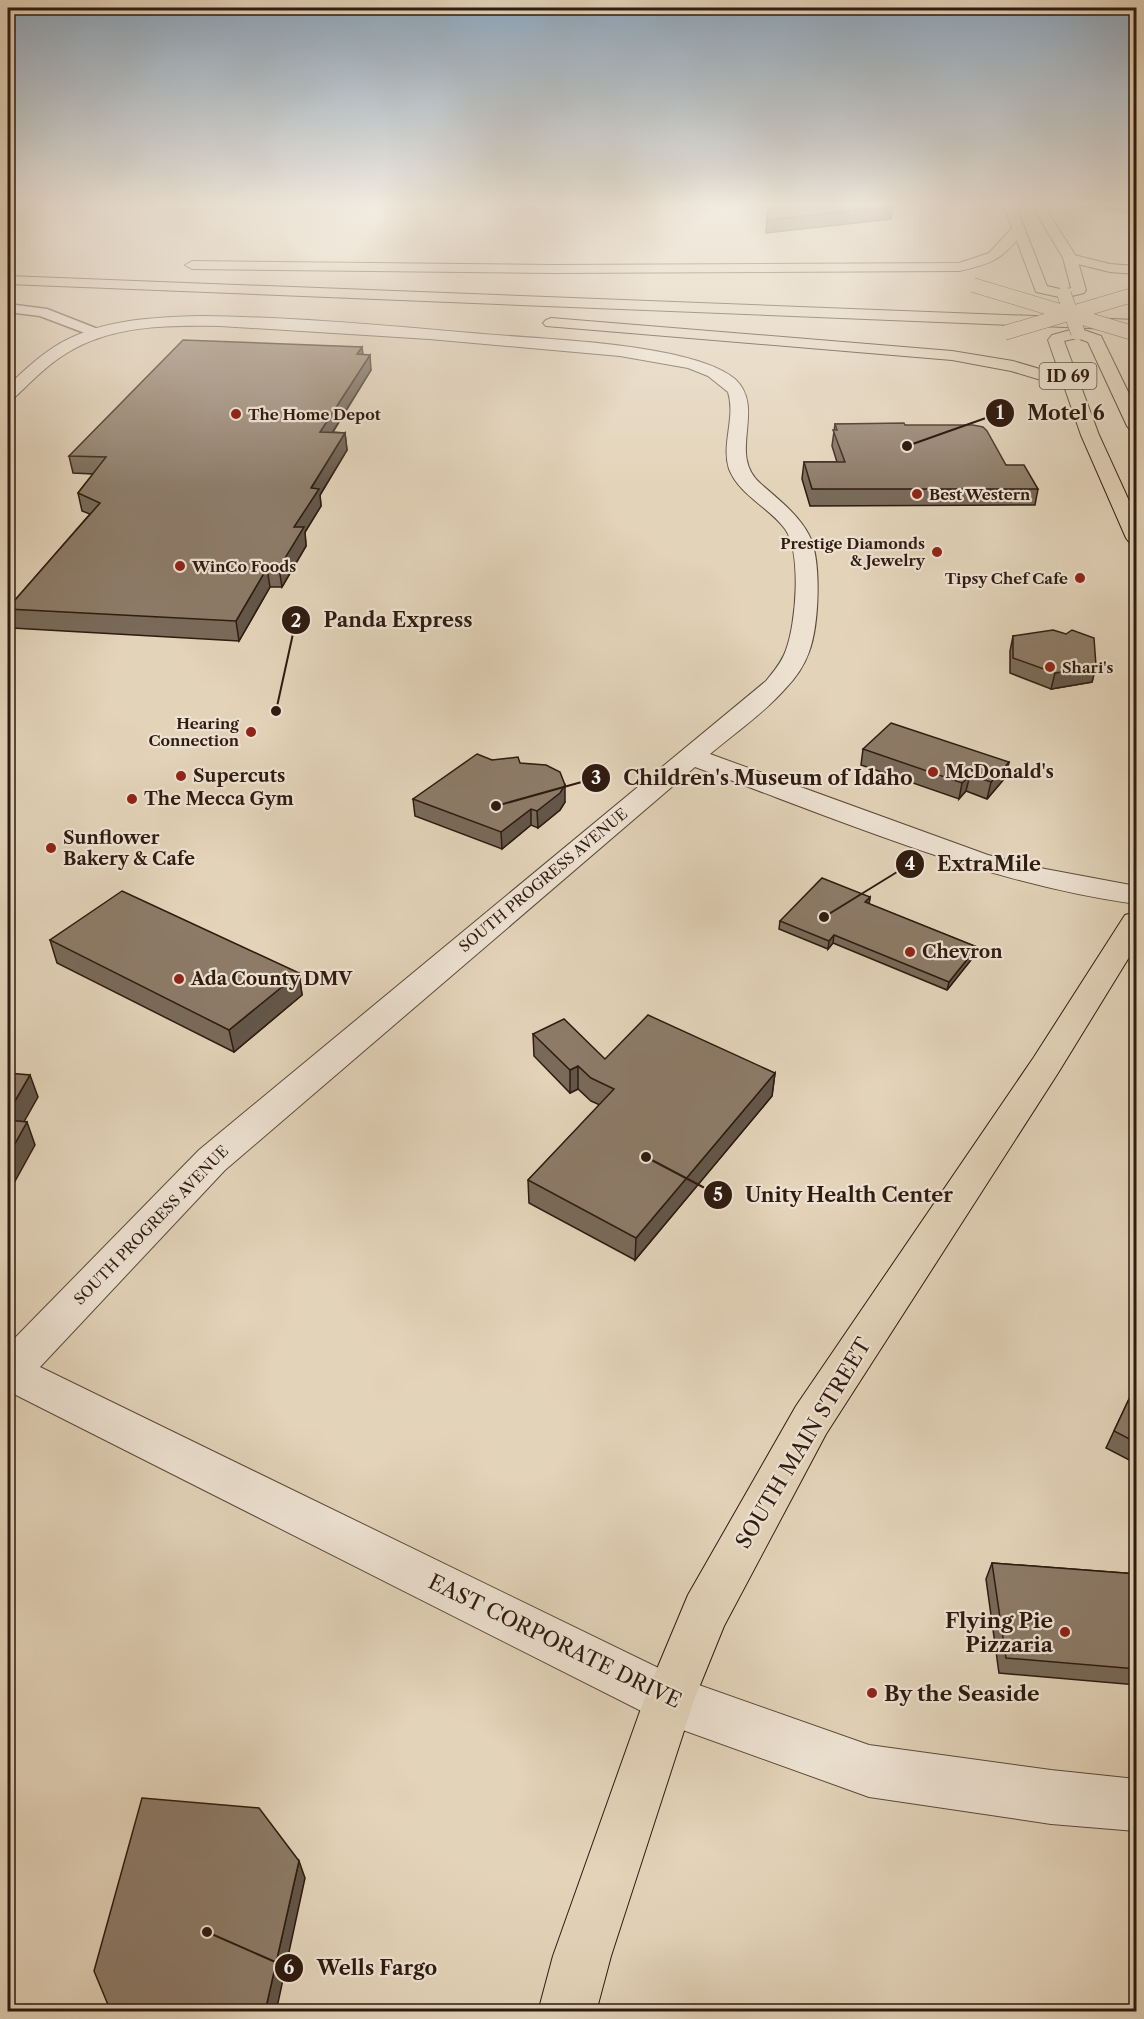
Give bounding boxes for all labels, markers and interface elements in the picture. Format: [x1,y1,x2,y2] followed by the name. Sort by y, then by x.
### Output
[1040,363,1096,389] road number: ID 69
[985,394,1117,432] callout: Motel 6
[1027,401,1105,425] text: Motel 6
[996,402,1004,424] text: 1
[248,405,381,424] place label: The Home Depot
[229,407,243,421] marker: The Home Depot
[929,485,1031,504] place label: Best Western
[910,487,924,501] marker: Best Western
[780,534,926,570] place label: Prestige Diamonds & Jewelry
[930,545,944,559] marker: Prestige Diamonds & Jewelry
[191,557,296,576] place label: WinCo Foods
[173,559,187,573] marker: WinCo Foods
[945,569,1068,588] place label: Tipsy Chef Cafe
[1073,571,1087,585] marker: Tipsy Chef Cafe
[281,601,485,639] callout: Panda Express
[323,608,473,632] text: Panda Express
[291,610,301,632] text: 2
[1062,658,1113,677] place label: Shari's
[1043,660,1057,674] marker: Shari's
[148,714,240,750] place label: Hearing Connection
[244,725,258,739] marker: Hearing Connection
[581,759,924,797] callout: Children's Museum of Idaho
[945,761,1054,783] place label: McDonald's
[193,765,285,787] place label: Supercuts
[926,765,940,779] marker: McDonald's
[623,766,913,790] text: Children's Museum of Idaho
[591,767,601,789] text: 3
[174,769,188,783] marker: Supercuts
[144,788,294,810] place label: The Mecca Gym
[125,792,139,806] marker: The Mecca Gym
[455,804,631,956] street label: SOUTH PROGRESS AVENUE
[63,827,195,870] place label: Sunflower Bakery & Cafe
[44,841,58,855] marker: Sunflower Bakery & Cafe
[895,845,1053,883] callout: ExtraMile
[937,852,1041,876] text: ExtraMile
[905,853,915,875] text: 4
[922,941,1003,963] place label: Chevron
[903,945,917,959] marker: Chevron
[190,968,353,990] place label: Ada County DMV
[172,972,186,986] marker: Ada County DMV
[70,1141,232,1309] street label: SOUTH PROGRESS AVENUE
[703,1176,966,1214] callout: Unity Health Center
[745,1183,953,1207] text: Unity Health Center
[713,1184,723,1206] text: 5
[730,1333,876,1553] street label: SOUTH MAIN STREET
[425,1569,685,1713] street label: EAST CORPORATE DRIVE
[945,1608,1054,1657] place label: Flying Pie Pizzaria
[1058,1625,1072,1639] marker: Flying Pie Pizzaria
[884,1681,1039,1706] place label: By the Seaside
[865,1686,879,1700] marker: By the Seaside
[274,1949,449,1987] callout: Wells Fargo
[316,1956,437,1980] text: Wells Fargo
[284,1957,295,1979] text: 6

